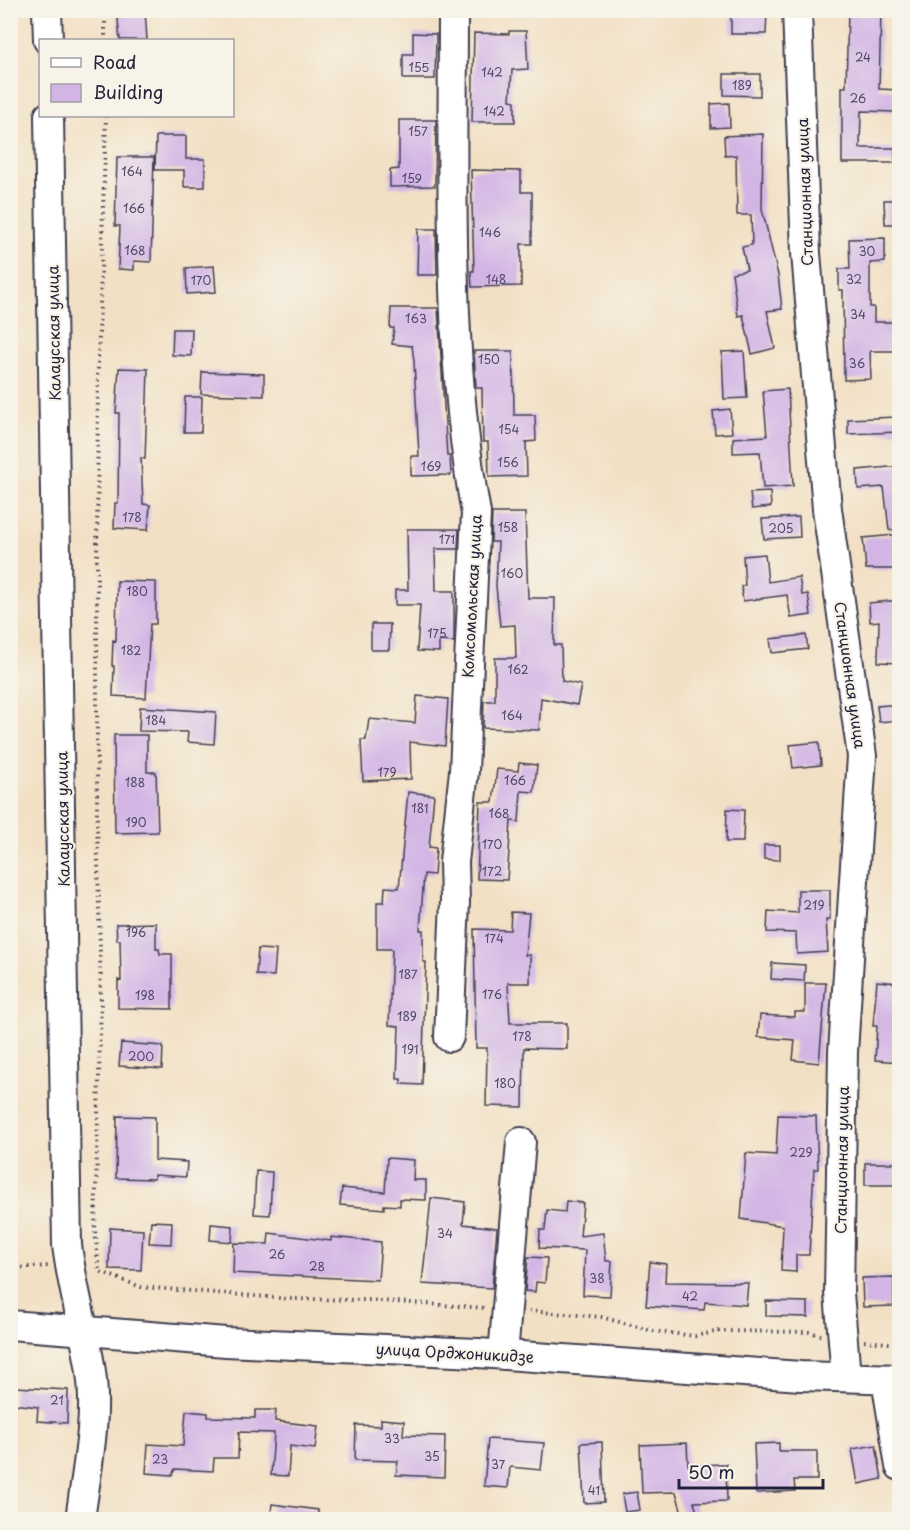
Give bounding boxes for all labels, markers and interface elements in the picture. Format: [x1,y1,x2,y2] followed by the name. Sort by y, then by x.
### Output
[39,39,234,117] legend
[93,48,137,75] text: Road
[855,48,871,66] house number: 24
[409,58,429,76] house number: 155
[481,63,503,81] house number: 142
[732,76,752,94] house number: 189
[93,78,163,105] text: Building
[850,89,866,107] house number: 26
[483,102,505,120] house number: 142
[790,117,818,266] street label: Станционная улица
[408,122,428,140] house number: 157
[121,162,143,180] house number: 164
[402,169,422,187] house number: 159
[123,199,145,217] house number: 166
[479,223,501,241] house number: 146
[124,241,146,259] house number: 168
[859,242,876,260] house number: 30
[40,264,66,401] street label: Калаусская улица
[486,270,506,288] house number: 148
[846,270,862,288] house number: 32
[191,271,212,289] house number: 170
[850,305,866,323] house number: 34
[405,309,427,327] house number: 163
[478,350,500,368] house number: 150
[849,354,865,372] house number: 36
[498,420,520,438] house number: 154
[497,453,519,471] house number: 156
[421,457,441,475] house number: 169
[122,508,142,526] house number: 178
[455,513,487,678] street label: Комсомольская улица
[498,518,518,536] house number: 158
[769,519,793,537] house number: 205
[439,530,455,548] house number: 171
[501,564,524,582] house number: 160
[126,582,148,600] house number: 180
[829,600,873,750] street label: Станционная улица
[427,624,447,642] house number: 175
[121,641,141,659] house number: 182
[507,660,529,678] house number: 162
[501,706,523,724] house number: 164
[146,711,166,729] house number: 184
[49,750,75,887] street label: Калаусская улица
[378,763,396,781] house number: 179
[504,771,526,789] house number: 166
[125,773,145,791] house number: 188
[411,799,429,817] house number: 181
[488,804,510,822] house number: 168
[125,813,147,831] house number: 190
[482,835,503,853] house number: 170
[482,862,502,880] house number: 172
[804,896,824,914] house number: 219
[126,923,146,941] house number: 196
[484,929,504,947] house number: 174
[398,965,418,983] house number: 187
[482,985,502,1003] house number: 176
[135,986,155,1004] house number: 198
[397,1007,417,1025] house number: 189
[512,1027,532,1045] house number: 178
[402,1040,418,1058] house number: 191
[128,1047,154,1065] house number: 200
[494,1074,516,1092] house number: 180
[828,1085,854,1234] street label: Станционная улица
[790,1143,812,1161] house number: 229
[437,1224,453,1242] house number: 34
[269,1245,285,1263] house number: 26
[309,1257,325,1275] house number: 28
[589,1269,605,1287] house number: 38
[682,1287,698,1305] house number: 42
[375,1336,535,1368] street label: улица Орджоникидзе
[50,1391,64,1409] house number: 21
[384,1429,400,1447] house number: 33
[424,1447,440,1465] house number: 35
[152,1450,168,1468] house number: 23
[679,1452,823,1490] scale bar
[491,1455,506,1473] house number: 37
[688,1458,735,1485] text: 50 m
[588,1481,600,1499] house number: 41

